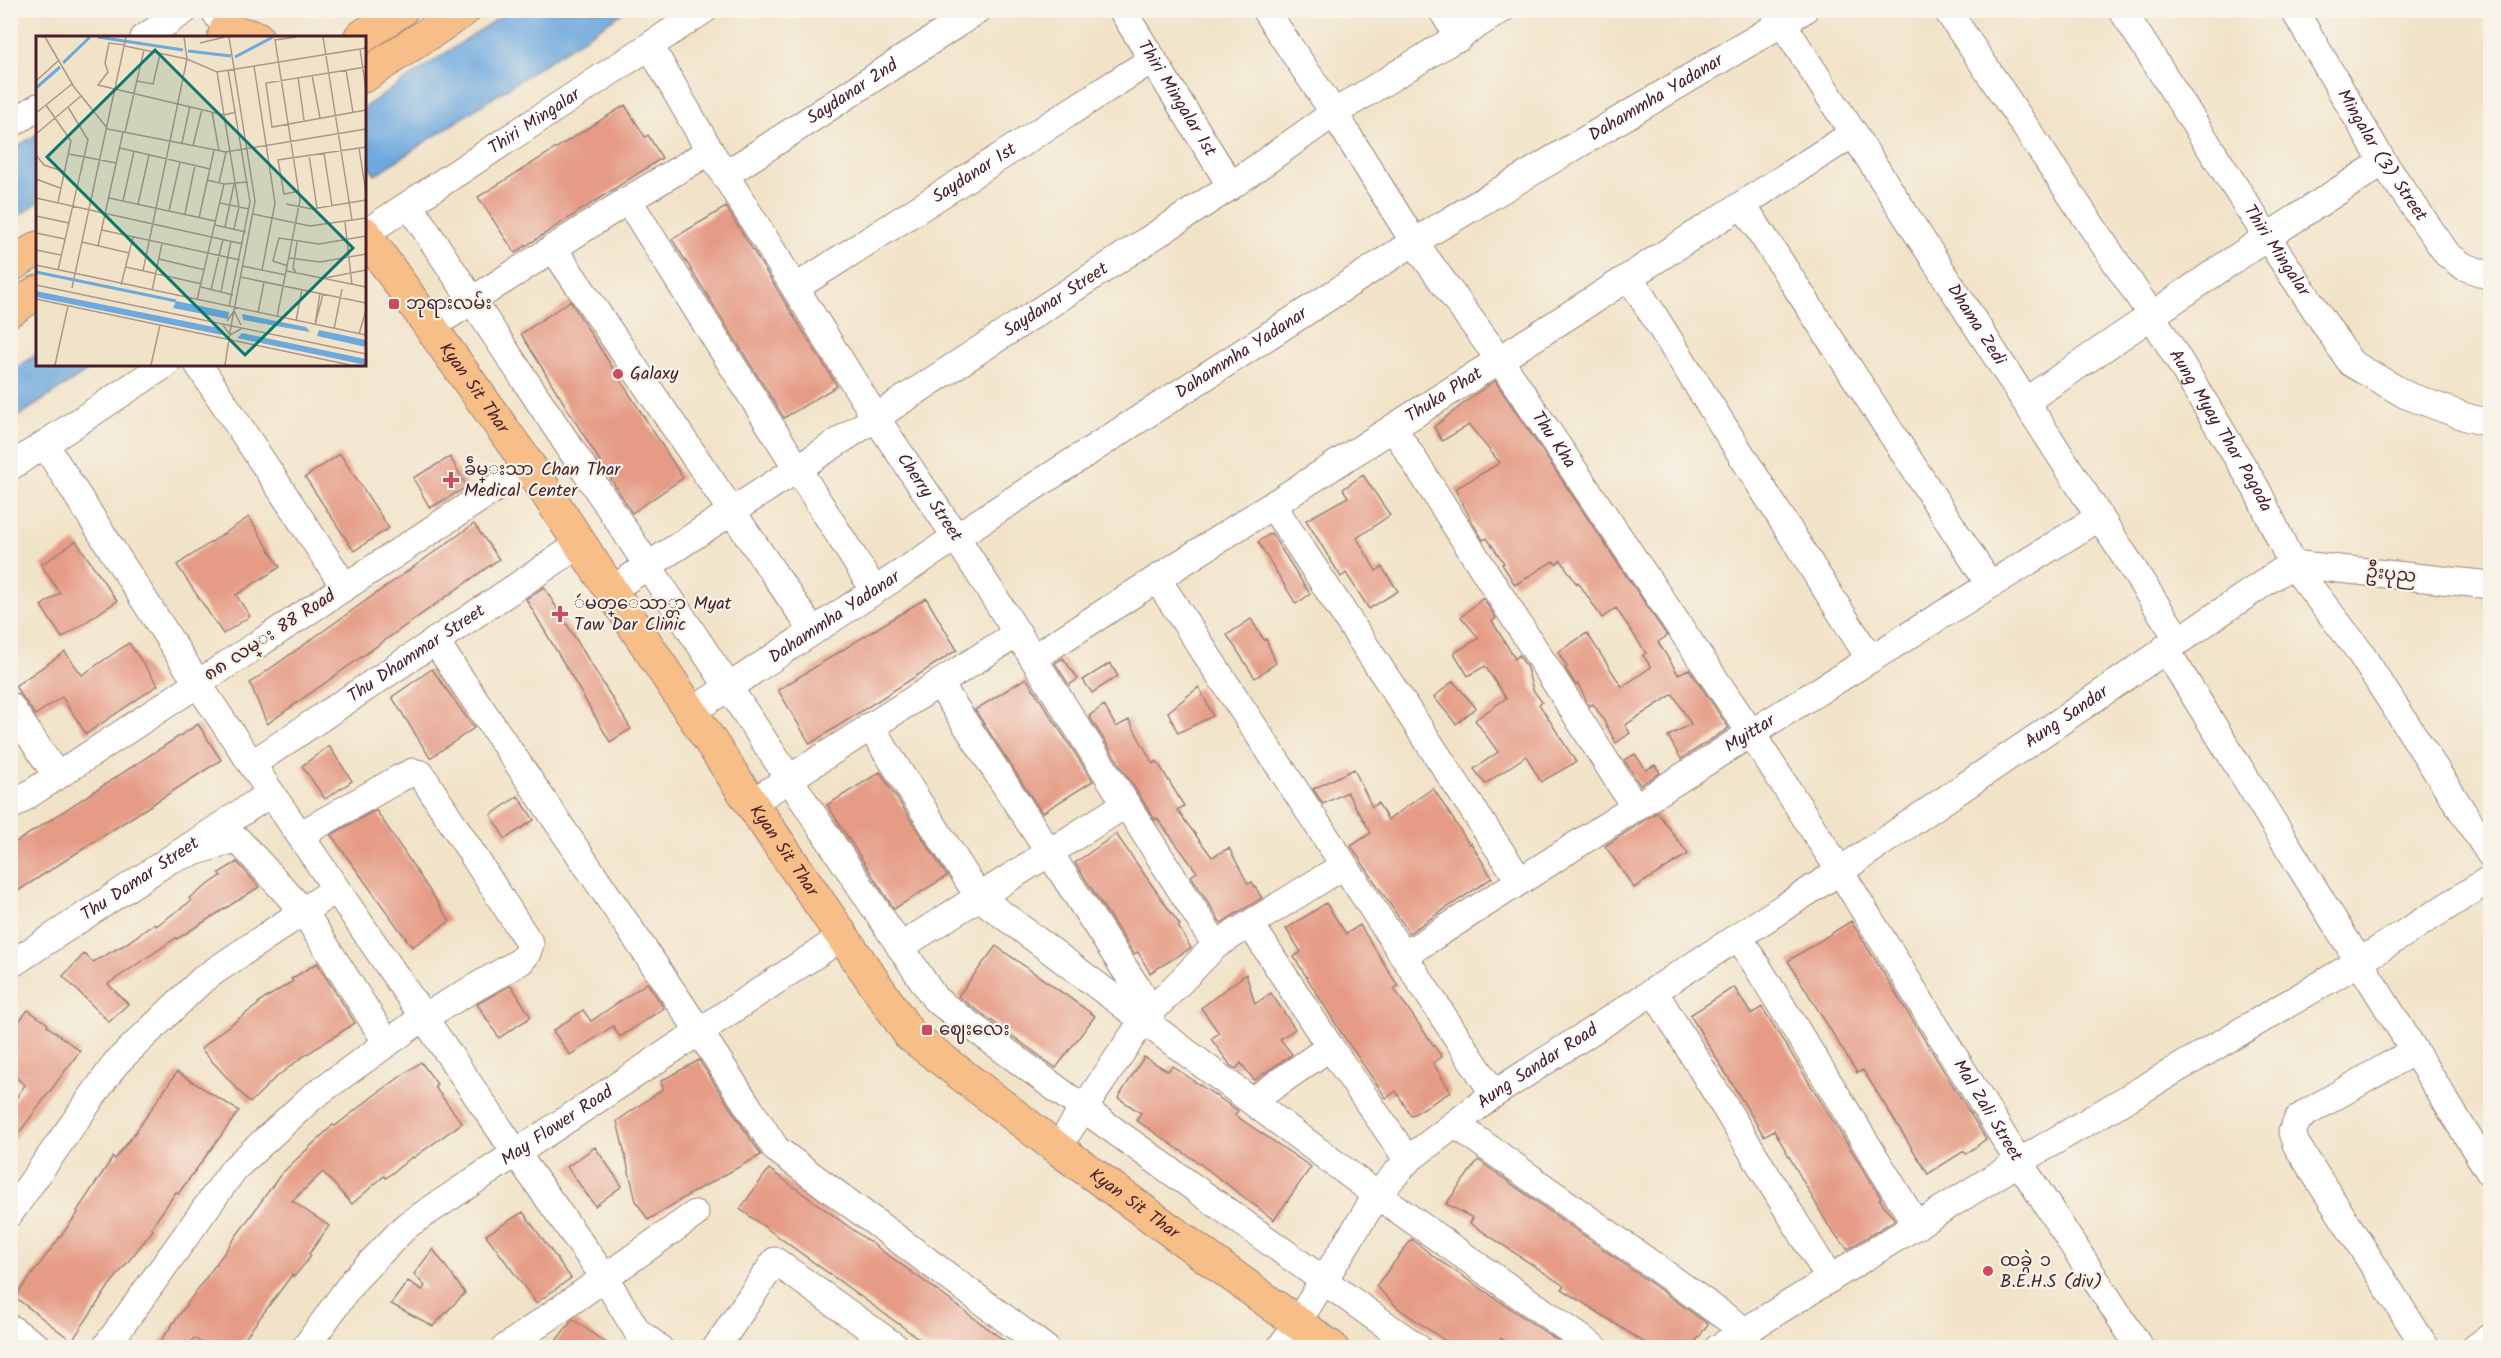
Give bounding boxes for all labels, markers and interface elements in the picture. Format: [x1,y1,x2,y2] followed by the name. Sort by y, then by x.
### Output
[1130,34,1225,163] street label: Thiri Mingalar 1st
[36,36,366,366] inset map
[1583,46,1730,149] street label: Dahammha Yadanar
[801,51,905,133] street label: Saydanar 2nd
[483,80,587,163] street label: Thiri Mingalar
[2329,84,2435,229] street label: Mingalar (3) Street
[926,135,1023,211] street label: Saydanar 1st
[2235,199,2318,303] street label: Thiri Mingalar
[997,254,1115,345] street label: Saydanar Street
[1939,278,2014,372] street label: Dhama Zedi
[406,290,492,319] place label: ဘုရားလမ်း
[387,297,401,311] marker: ဘုရားလမ်း
[1169,299,1314,407] street label: Dahammha Yadanar
[431,336,517,441] street label: Kyan Sit Thar
[2161,344,2280,517] street label: Aung Myay Thar Pagoda
[1400,359,1489,431] street label: Thuka Phat
[630,360,679,389] place label: Galaxy
[611,367,625,381] marker: Galaxy
[1524,405,1583,475] street label: Thu Kha
[889,447,970,549] street label: Cherry Street
[464,455,621,506] place label: ခဵမ္းသာ Chan Thar Medical Center
[442,471,460,489] marker: ခဵမ္းသာ Chan Thar Medical Center
[2364,558,2418,592] street label: ဦးပုည
[763,563,907,671] street label: Dahammha Yadanar
[198,582,343,690] street label: ၈၈ လမ္း 88 Road
[574,590,733,640] place label: ဴမတ္ေသာ္တာ Myat Taw Dar Clinic
[342,596,492,711] street label: Thu Dhammar Street
[551,605,569,623] marker: ဴမတ္ေသာ္တာ Myat Taw Dar Clinic
[2019,677,2115,756] street label: Aung Sandar
[1719,706,1782,761] street label: Myittar
[742,799,826,904] street label: Kyan Sit Thar
[75,829,206,929] street label: Thu Damar Street
[939,1016,1010,1045] place label: ဈေးလေး
[1471,1016,1605,1116] street label: Aung Sandar Road
[920,1023,934,1037] marker: ဈေးလေး
[1945,1054,2031,1168] street label: Mal Zali Street
[495,1077,620,1174] street label: May Flower Road
[1083,1161,1186,1248] street label: Kyan Sit Thar
[2000,1247,2102,1297] place label: ထခွဲ ၁ B.E.H.S (div)
[1981,1264,1995,1278] marker: ထခွဲ ၁ B.E.H.S (div)

